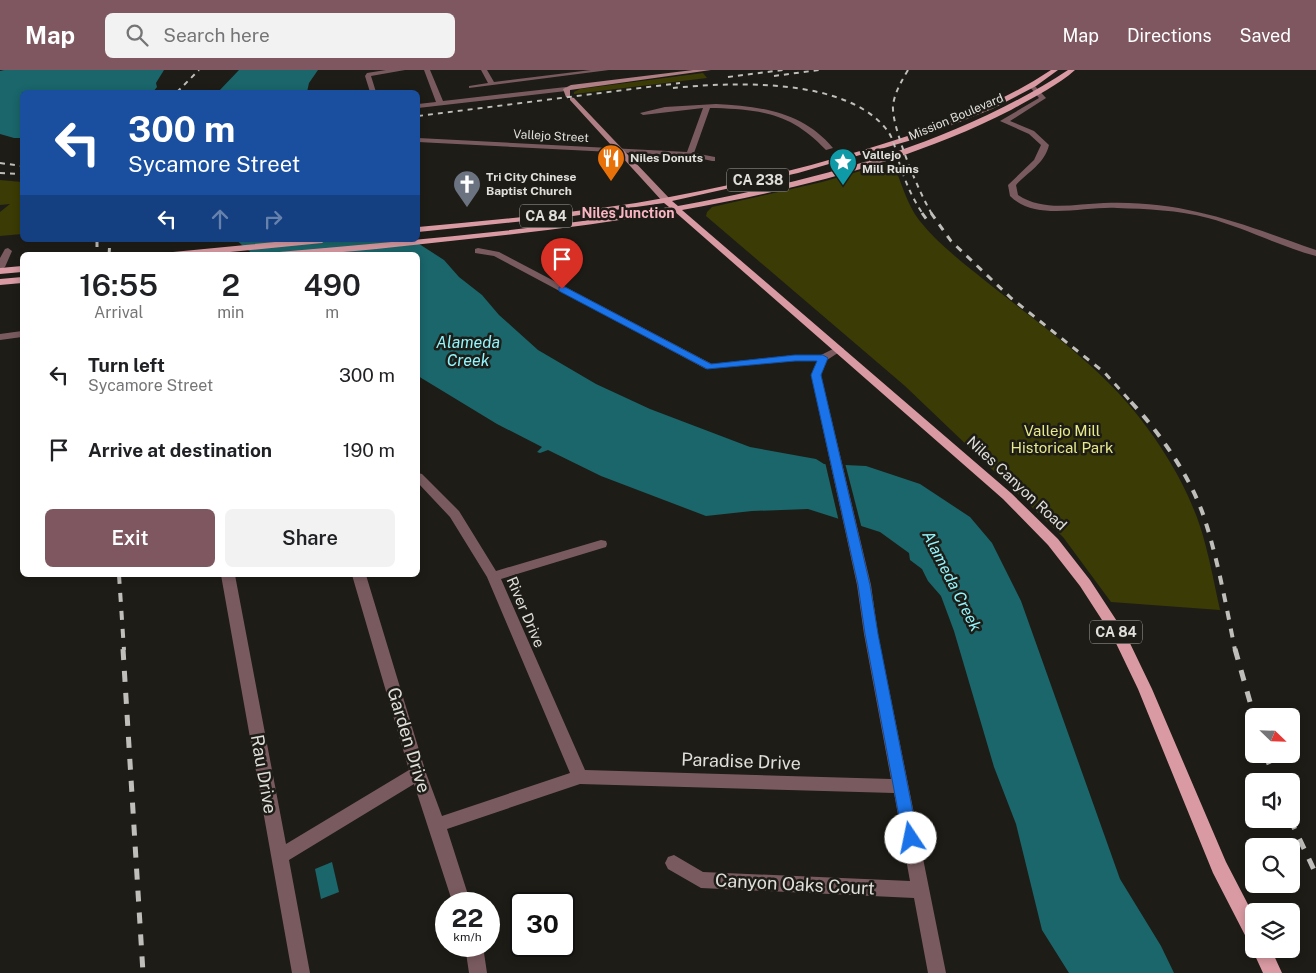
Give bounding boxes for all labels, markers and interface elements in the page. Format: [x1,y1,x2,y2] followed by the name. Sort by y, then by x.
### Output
[105,13,455,58] search box
[25,21,75,49] text: Map
[123,21,151,49] icon: search
[163,24,270,46] text: Search here
[1062,25,1099,46] text: Map
[1127,25,1212,46] text: Directions
[1240,25,1291,46] text: Saved
[907,91,1005,143] street label: Mission Boulevard
[128,109,235,150] text: 300 m
[45,110,110,175] icon: left
[513,127,589,145] street label: Vallejo Street
[596,143,626,182] restaurant icon: Niles Donuts
[828,147,858,186] place icon: Vallejo Mill Ruins
[862,148,919,176] place label: Vallejo Mill Ruins
[128,151,300,177] text: Sycamore Street
[630,151,703,165] place label: Niles Donuts
[727,168,789,192] road number: CA 238
[452,169,482,208] church icon: Tri City Chinese Baptist Church
[486,170,577,198] place label: Tri City Chinese Baptist Church
[520,204,572,228] road number: CA 84
[153,205,181,233] icon: left
[206,205,234,233] icon: ahead
[259,205,287,233] icon: right
[581,205,675,221] district label: Niles Junction
[541,238,583,289] pin
[548,245,576,273] icon: arrive
[79,267,158,303] text: 16:55
[221,267,240,303] text: 2
[303,267,361,303] text: 490
[94,303,143,322] text: Arrival
[217,303,244,322] text: min
[325,303,339,322] text: m
[436,333,500,370] water label: Alameda Creek
[88,354,165,376] text: Turn left
[45,361,73,389] icon: left
[339,364,395,386] text: 300 m
[88,376,213,395] text: Sycamore Street
[1011,422,1113,456] park label: Vallejo Mill Historical Park
[964,432,1070,534] street label: Niles Canyon Road
[45,436,73,464] icon: arrive
[88,439,272,461] text: Arrive at destination
[343,439,395,461] text: 190 m
[45,509,215,567] button: Exit
[225,509,395,567] button: Share
[918,528,986,635] water label: Alameda Creek
[504,574,548,650] street label: River Drive
[1090,620,1142,644] road number: CA 84
[383,685,435,795] street label: Garden Drive
[1245,708,1300,762] north arrow
[1245,708,1300,958] map controls
[247,733,281,815] street label: Rau Drive
[681,748,801,774] street label: Paradise Drive
[1245,773,1300,828] button: sound
[884,811,936,863] position arrow
[1245,838,1300,893] button: search
[715,869,875,899] street label: Canyon Oaks Court
[510,892,575,957] speed limit sign: 30
[452,903,483,933] text: 22
[1245,903,1300,958] button: layers
[453,930,482,944] text: km/h

